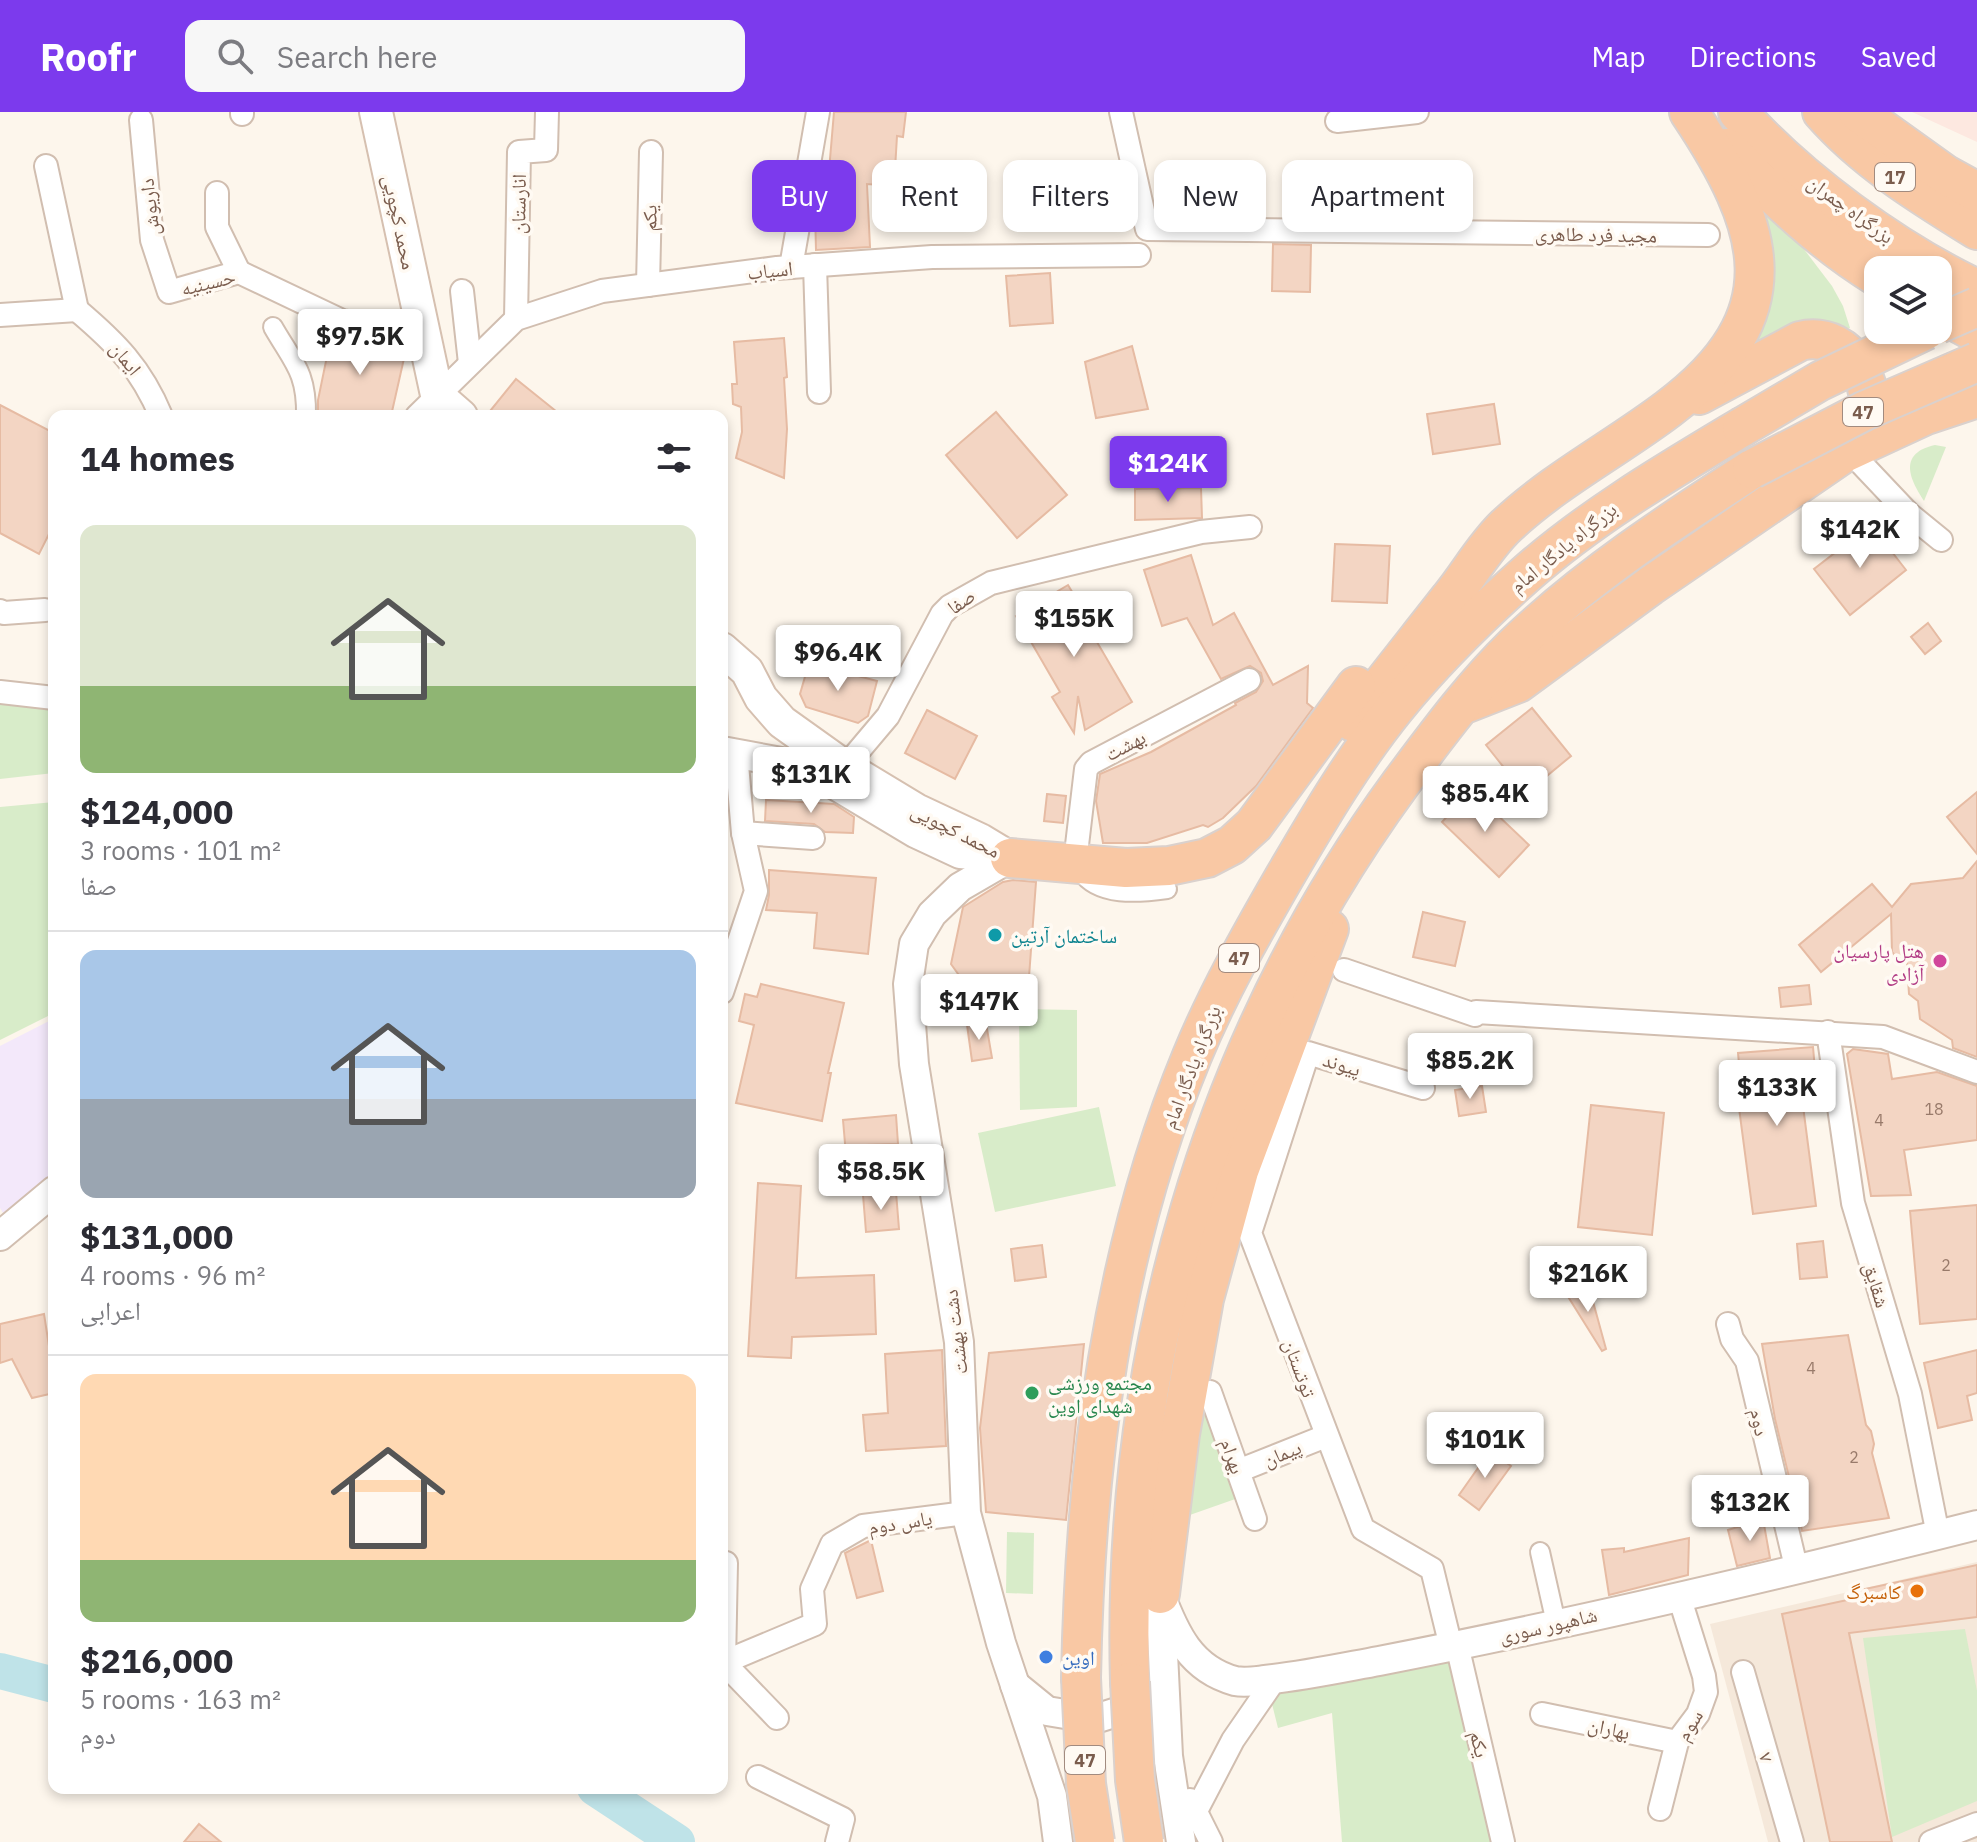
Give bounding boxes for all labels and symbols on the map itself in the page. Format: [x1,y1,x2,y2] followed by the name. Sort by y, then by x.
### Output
[1875,163,1915,191] road number: 17
[1802,168,1900,250] street label: بزرگراه چمران
[377,172,423,272] street label: محمد کچویی
[504,174,532,234] street label: انارستان
[133,177,165,237] street label: داریوش
[635,204,664,232] street label: یکم
[1535,219,1657,249] street label: مجید فرد طاهری
[746,254,794,286] street label: اسیاب
[178,262,238,302] street label: حسینیه
[295,309,425,377] pin: $97.5K
[104,335,148,381] street label: ایمان
[1843,398,1883,426] road number: 47
[1112,436,1224,504] pin: $124K
[1504,496,1623,599] street label: بزرگراه یادگار امام
[1804,502,1916,570] pin: $142K
[942,582,980,620] street label: صفا
[1018,591,1130,659] pin: $155K
[773,625,903,693] pin: $96.4K
[1100,723,1150,767] street label: بهشت
[755,747,867,815] pin: $131K
[1420,766,1550,834] pin: $85.4K
[907,796,1005,864] street label: محمد کچویی
[1011,922,1117,949] place label: ساختمان آرتین
[986,926,1004,944] marker: ساختمان آرتین
[1833,937,1925,987] place label: هتل پارسیان آزادی
[1219,944,1259,972] road number: 47
[1931,952,1949,970] marker: هتل پارسیان آزادی
[923,974,1035,1042] pin: $147K
[1155,1001,1228,1133] street label: بزرگراه یادگار امام
[1405,1033,1535,1101] pin: $85.2K
[1320,1045,1364,1083] street label: پیوند
[1721,1060,1833,1128] pin: $133K
[1924,1099,1944,1119] house number: 18
[1874,1110,1884,1130] house number: 4
[816,1144,946,1212] pin: $58.5K
[1532,1246,1644,1314] pin: $216K
[1941,1255,1951,1275] house number: 2
[1857,1259,1897,1311] street label: شقایق
[936,1288,974,1376] street label: دشت بهشت
[1277,1335,1323,1401] street label: توتستان
[1806,1358,1816,1378] house number: 4
[1048,1369,1152,1419] place label: مجتمع ورزشی شهدای اوین
[1023,1384,1041,1402] marker: مجتمع ورزشی شهدای اوین
[1743,1406,1776,1438] street label: دوم
[1429,1412,1541,1480] pin: $101K
[1259,1433,1305,1473] street label: پیمان
[1213,1435,1252,1478] street label: بهرام
[1849,1447,1859,1467] house number: 2
[1694,1475,1806,1543] pin: $132K
[866,1504,934,1541] street label: یاس دوم
[1846,1578,1901,1605] place label: کاسبرگ
[1908,1582,1926,1600] marker: کاسبرگ
[1496,1601,1600,1649] street label: شاهپور سوری
[1062,1644,1095,1671] place label: اوین
[1037,1648,1055,1666] marker: اوین
[1669,1704,1710,1746] street label: سوم
[1585,1710,1633,1746] street label: بهاران
[1463,1728,1496,1760] street label: یکم
[1065,1746,1105,1774] road number: 47
[1753,1749,1781,1765] street label: ۷

